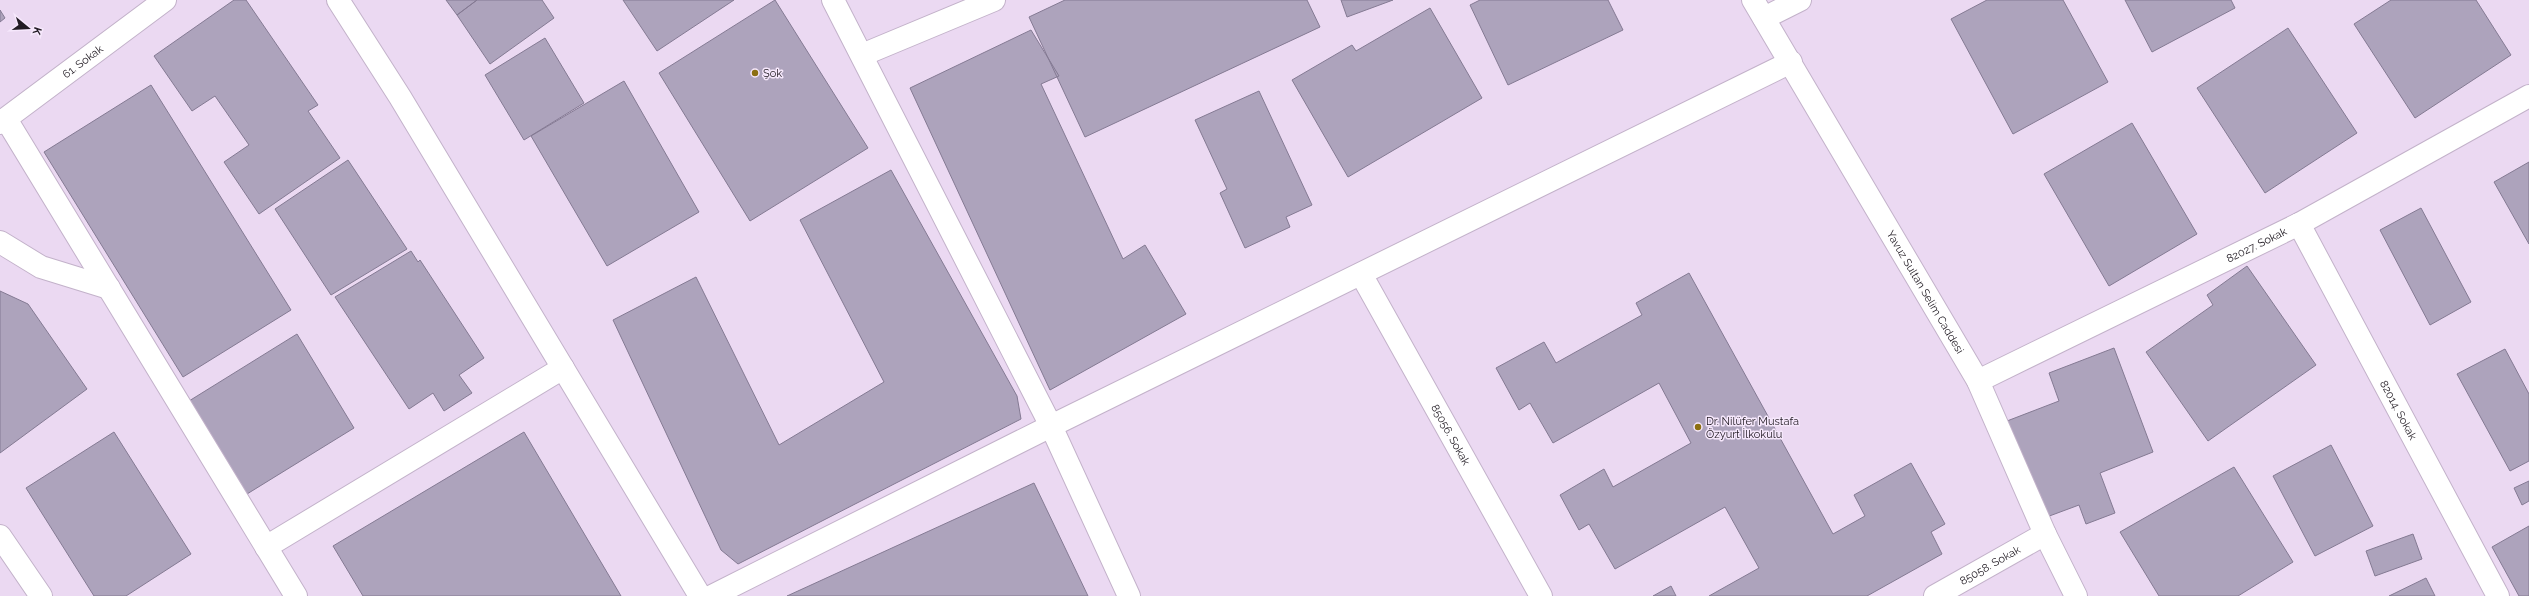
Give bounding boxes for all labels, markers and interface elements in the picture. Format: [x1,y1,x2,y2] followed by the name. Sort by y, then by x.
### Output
[8,8,48,48] north arrow
[30,25,44,37] text: K
[60,42,106,81] street label: 61. Sokak
[763,67,782,80] place label: Şok
[750,68,760,78] marker: Şok
[2224,225,2289,266] street label: 82027. Sokak
[1884,228,1966,356] street label: Yavuz Sultan Selim Caddesi
[2377,378,2419,442] street label: 82014. Sokak
[1428,402,1473,468] street label: 85056. Sokak
[1706,415,1799,441] place label: Dr. Nilüfer Mustafa Özyurt İlkokulu
[1693,422,1703,432] marker: Dr. Nilüfer Mustafa Özyurt İlkokulu
[1957,543,2023,588] street label: 85058. Sokak

